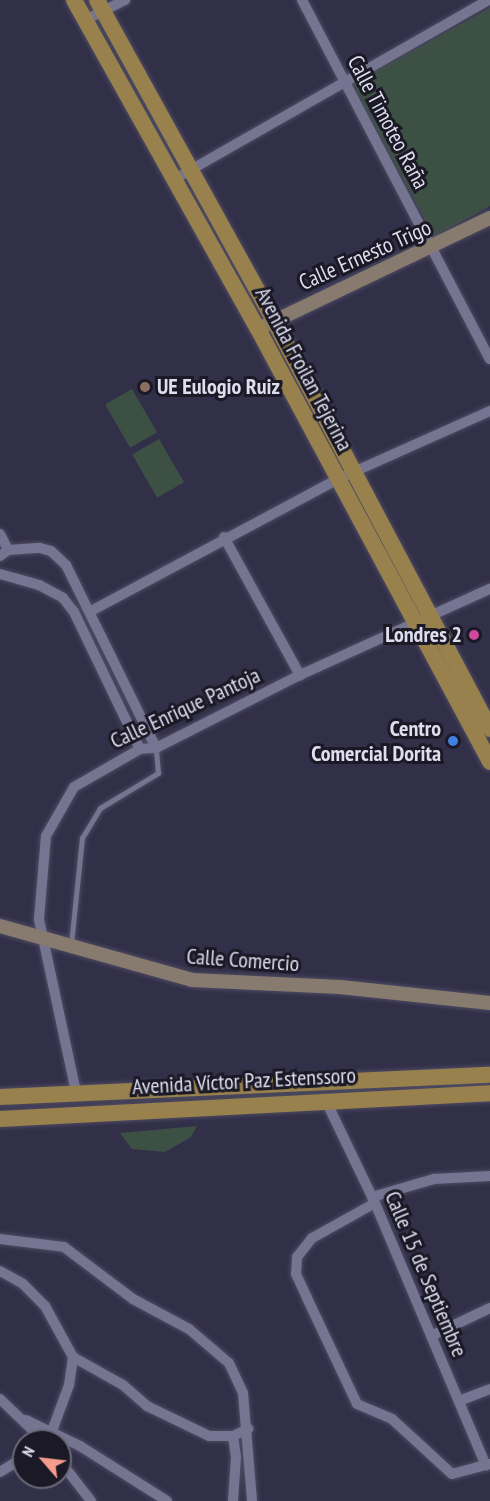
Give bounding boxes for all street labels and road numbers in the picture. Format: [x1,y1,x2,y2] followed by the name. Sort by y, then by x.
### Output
[342,51,434,193] street label: Calle Timoteo Raña
[295,214,435,296] street label: Calle Ernesto Trigo
[250,282,358,456] street label: Avenida Froilan Tejerina
[106,662,264,754] street label: Calle Enrique Pantoja
[186,943,300,977] street label: Calle Comercio
[131,1062,357,1100] street label: Avenida Víctor Paz Estenssoro
[379,1187,473,1361] street label: Calle 15 de Septiembre

